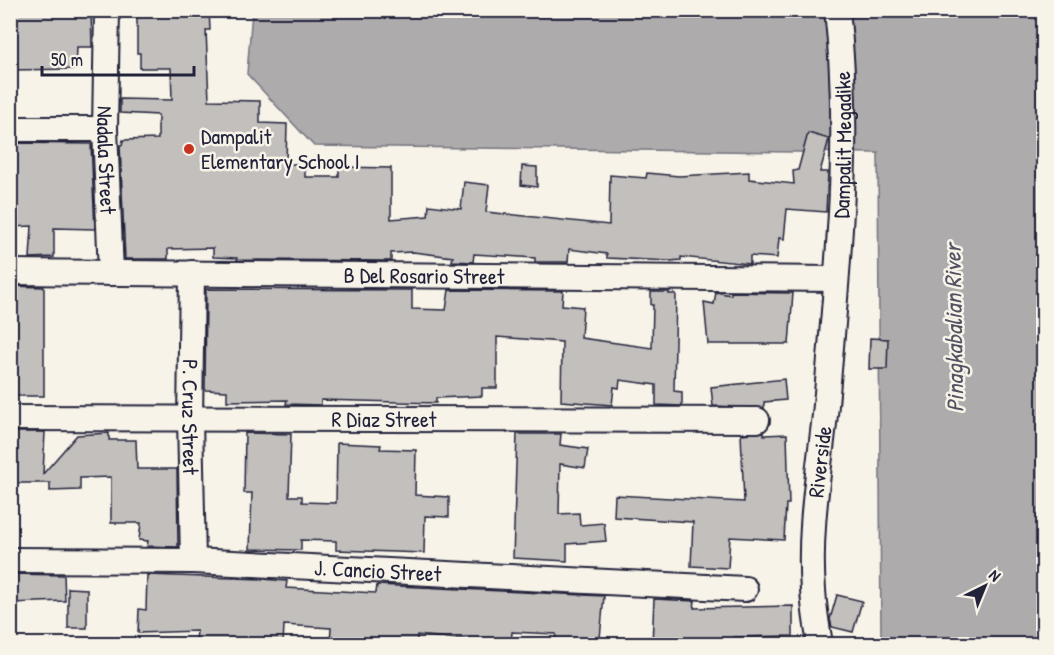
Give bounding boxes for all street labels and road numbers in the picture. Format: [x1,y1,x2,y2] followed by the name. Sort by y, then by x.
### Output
[826,70,858,219] street label: Dampalit Megadike
[90,106,124,215] street label: Nadala Street
[343,260,505,291] street label: B Del Rosario Street
[175,359,206,475] street label: P. Cruz Street
[332,404,437,434] street label: R Diaz Street
[800,424,839,499] street label: Riverside
[313,552,442,589] street label: J. Cancio Street

